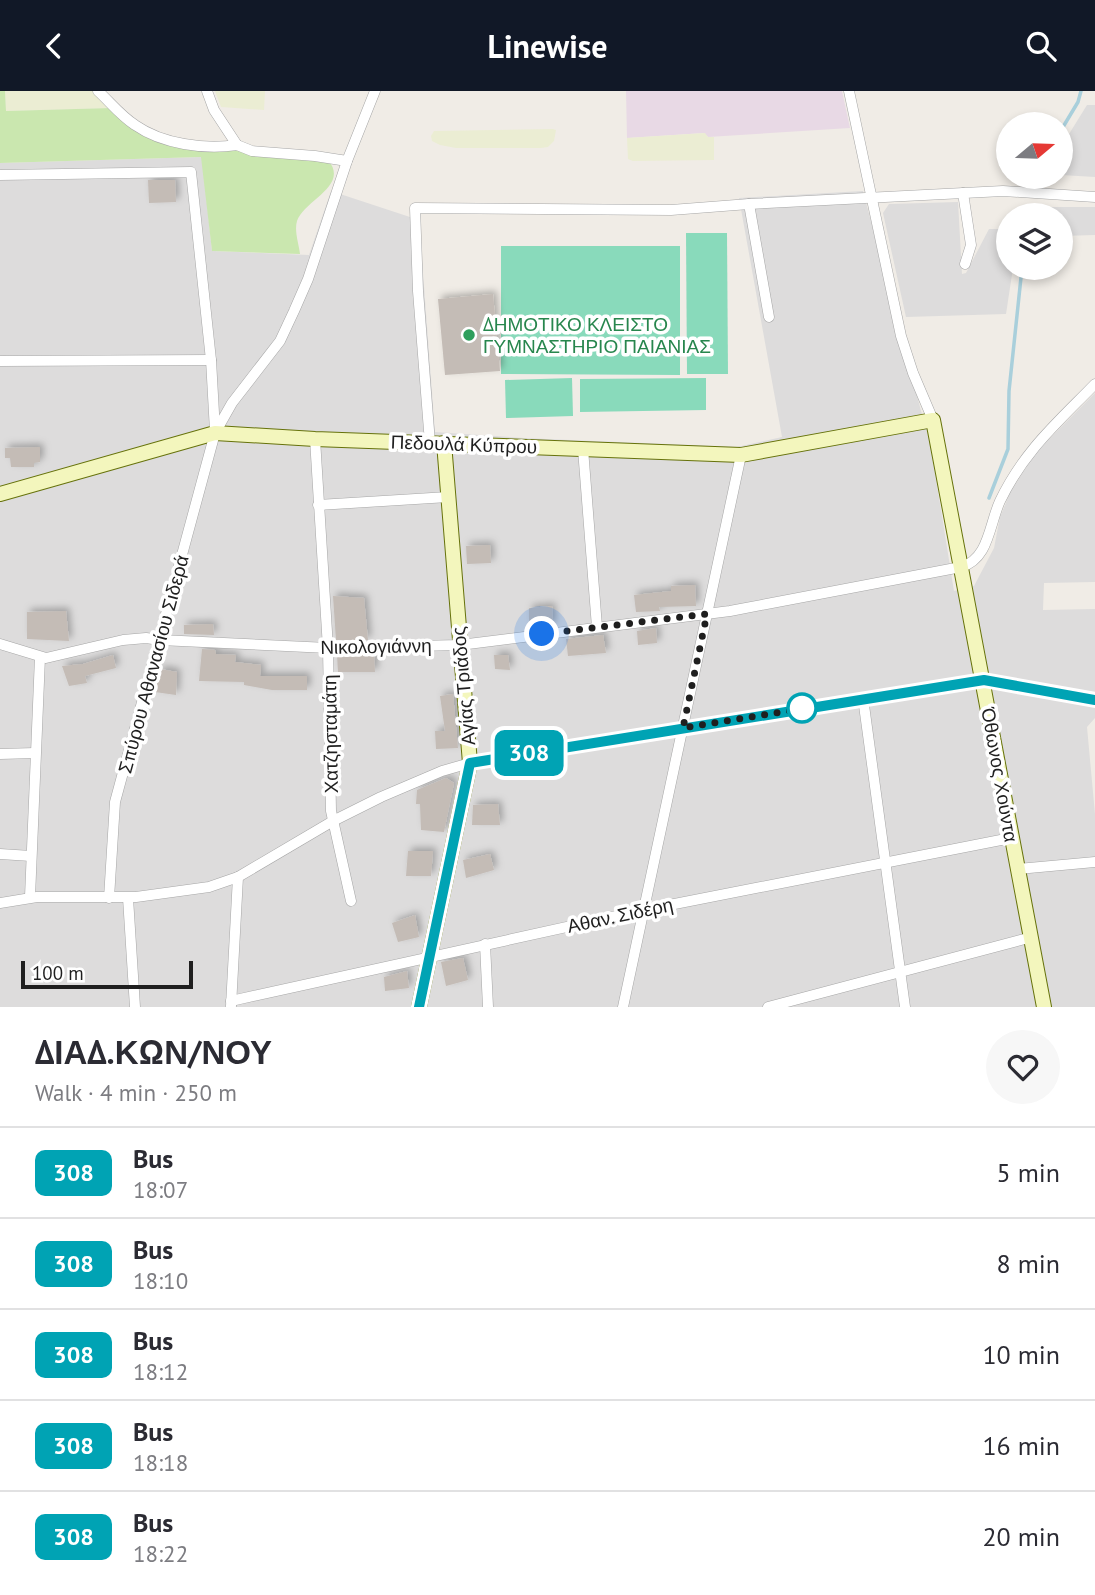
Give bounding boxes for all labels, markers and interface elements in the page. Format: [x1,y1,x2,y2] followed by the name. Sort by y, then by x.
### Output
[487,25,608,67] text: Linewise
[35,27,73,65] icon: back
[1022,27,1060,65] icon: search
[996,112,1073,189] north arrow
[996,112,1073,280] map controls
[996,203,1073,280] button: layers
[483,312,711,358] place label: ΔΗΜΟΤΙΚΟ ΚΛΕΙΣΤΟ ΓΥΜΝΑΣΤΗΡΙΟ ΠΑΙΑΝΙΑΣ
[461,327,477,343] marker: ΔΗΜΟΤΙΚΟ ΚΛΕΙΣΤΟ ΓΥΜΝΑΣΤΗΡΙΟ ΠΑΙΑΝΙΑΣ
[390,429,538,459] street label: Πεδουλά Κύπρου
[112,552,194,776] street label: Σπύρου Αθανασίου Σιδερά
[524,616,559,651] your location
[446,626,480,746] street label: Αγίας Τριάδος
[320,633,432,659] street label: Νικολογιάννη
[317,674,343,794] street label: Χατζησταμάτη
[787,693,817,723] unlabelled marker
[976,705,1024,844] street label: Όθωνος Χούντα
[489,730,569,776] line badge: 308
[509,737,549,768] text: 308
[565,892,675,938] street label: Αθαν. Σιδέρη
[21,958,192,990] scale bar
[32,961,84,985] text: 100 m
[35,1030,272,1073] text: ΔΙΑΔ.ΚΩΝ/ΝΟΥ
[986,1030,1060,1104] button: heart
[35,1078,237,1107] text: Walk · 4 min · 250 m
[133,1142,173,1175] text: Bus
[997,1156,1060,1189] text: 5 min
[53,1157,94,1188] text: 308
[133,1175,188,1204] text: 18:07
[133,1233,173,1266] text: Bus
[997,1247,1060,1280] text: 8 min
[53,1248,94,1279] text: 308
[133,1266,188,1295] text: 18:10
[133,1324,173,1357] text: Bus
[982,1338,1060,1371] text: 10 min
[53,1339,94,1370] text: 308
[133,1357,188,1386] text: 18:12
[133,1415,173,1448] text: Bus
[982,1429,1060,1462] text: 16 min
[53,1430,94,1461] text: 308
[133,1448,188,1477] text: 18:18
[133,1506,173,1539] text: Bus
[982,1520,1060,1553] text: 20 min
[53,1521,94,1552] text: 308
[133,1539,188,1568] text: 18:22

